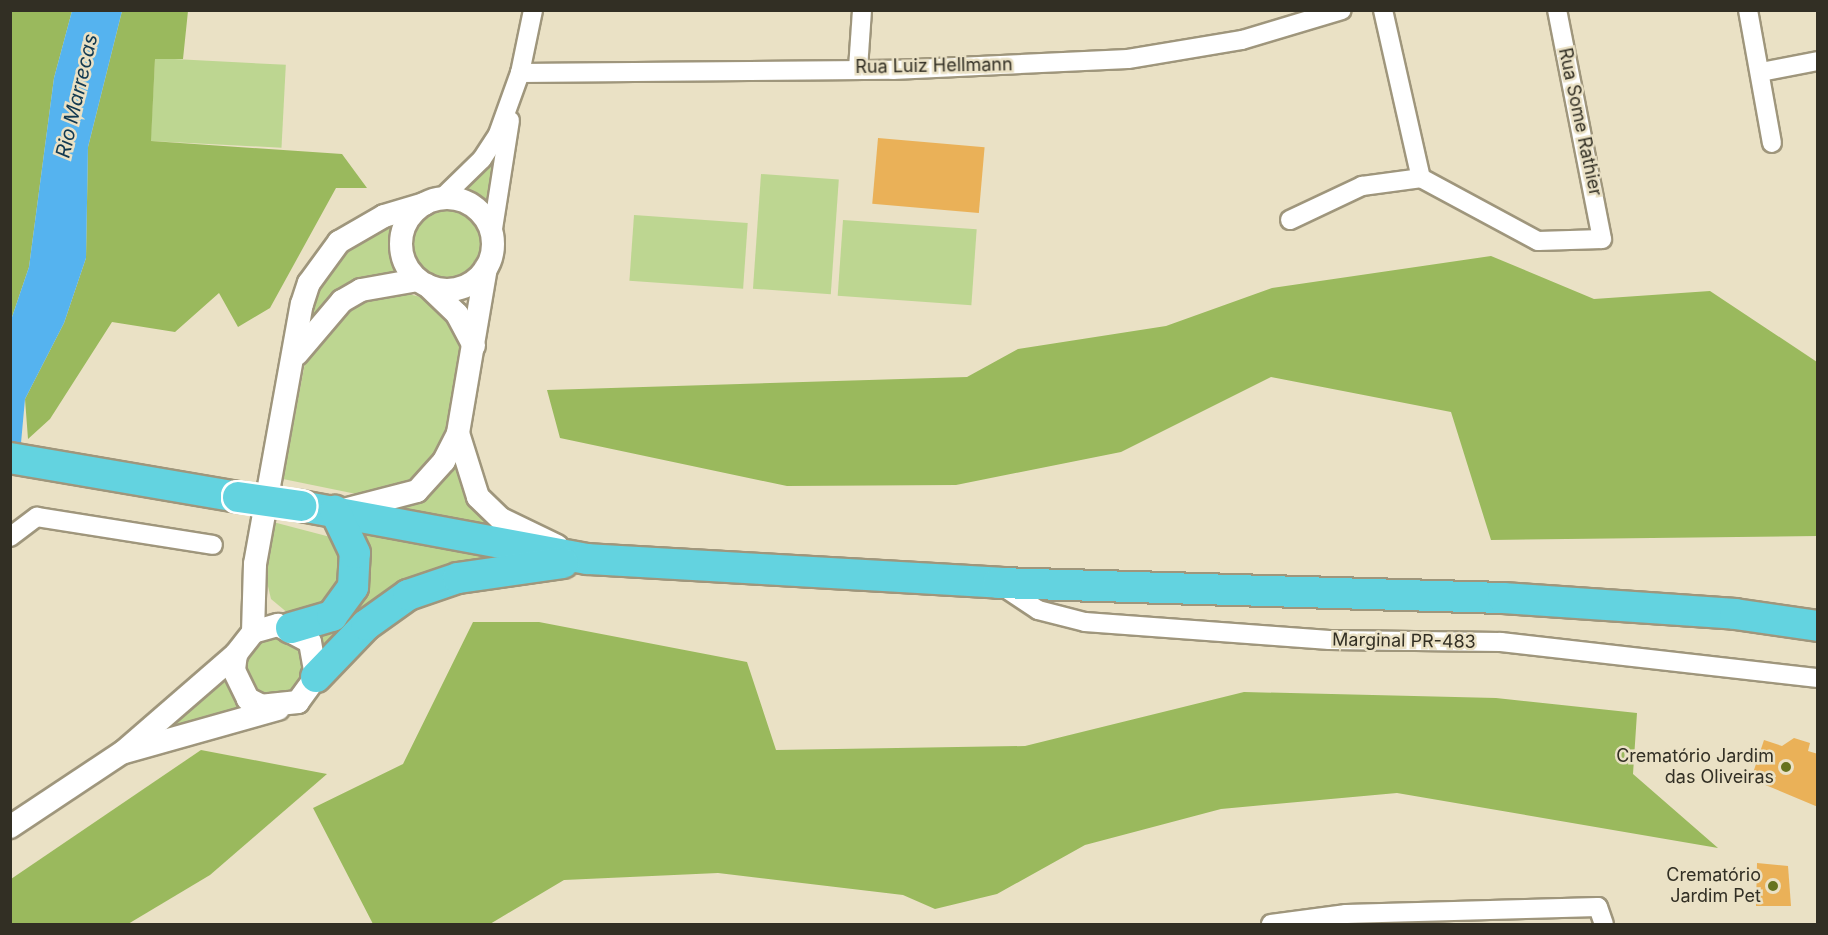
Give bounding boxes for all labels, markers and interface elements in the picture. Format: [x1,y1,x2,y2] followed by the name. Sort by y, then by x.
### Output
[51,32,103,160] water label: Rio Marrecas
[1554,46,1606,198] street label: Rua Some Rathier
[855,54,1013,78] street label: Rua Luiz Hellmann
[1332,629,1476,653] street label: Marginal PR-483
[1616,746,1774,789] place label: Crematório Jardim das Oliveiras
[1779,760,1793,774] marker: Crematório Jardim das Oliveiras
[1666,865,1761,908] place label: Crematório Jardim Pet
[1766,879,1780,893] marker: Crematório Jardim Pet

